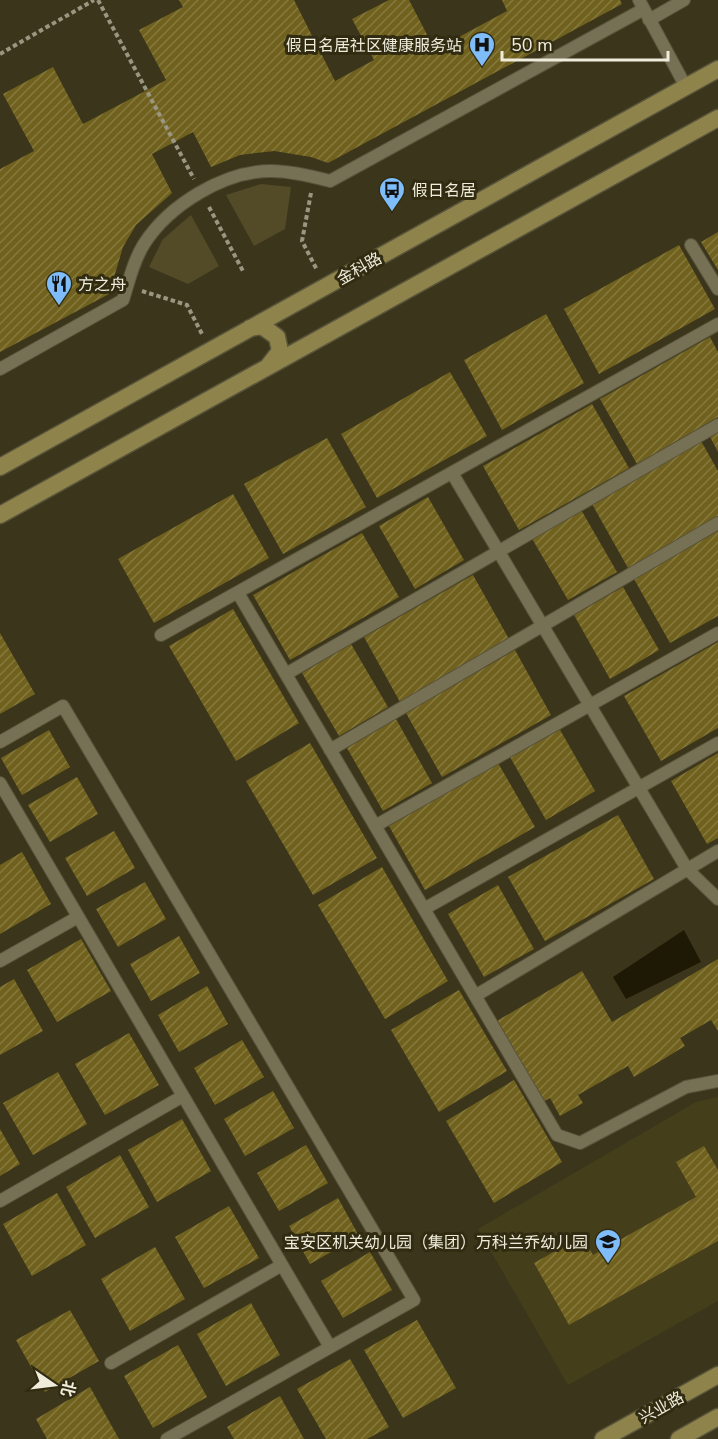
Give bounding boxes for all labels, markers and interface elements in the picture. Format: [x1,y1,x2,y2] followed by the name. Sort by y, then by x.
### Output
[502,24,668,62] scale bar
[467,30,497,68] hospital icon: 假日名居社区健康服务站
[511,33,553,57] text: 50 m
[286,35,462,57] place label: 假日名居社区健康服务站
[377,175,407,213] bus stop icon: 假日名居
[412,180,476,202] place label: 假日名居
[333,248,386,290] street label: 金科路
[44,269,74,307] restaurant icon: 方之舟
[78,274,126,296] place label: 方之舟
[593,1227,623,1265] school or university icon: 宝安区机关幼儿园（集团）万科兰乔幼儿园
[284,1232,588,1254] place label: 宝安区机关幼儿园（集团）万科兰乔幼儿园
[24,1355,84,1415] north arrow
[55,1378,80,1399] text: 北
[635,1387,688,1429] street label: 兴业路

